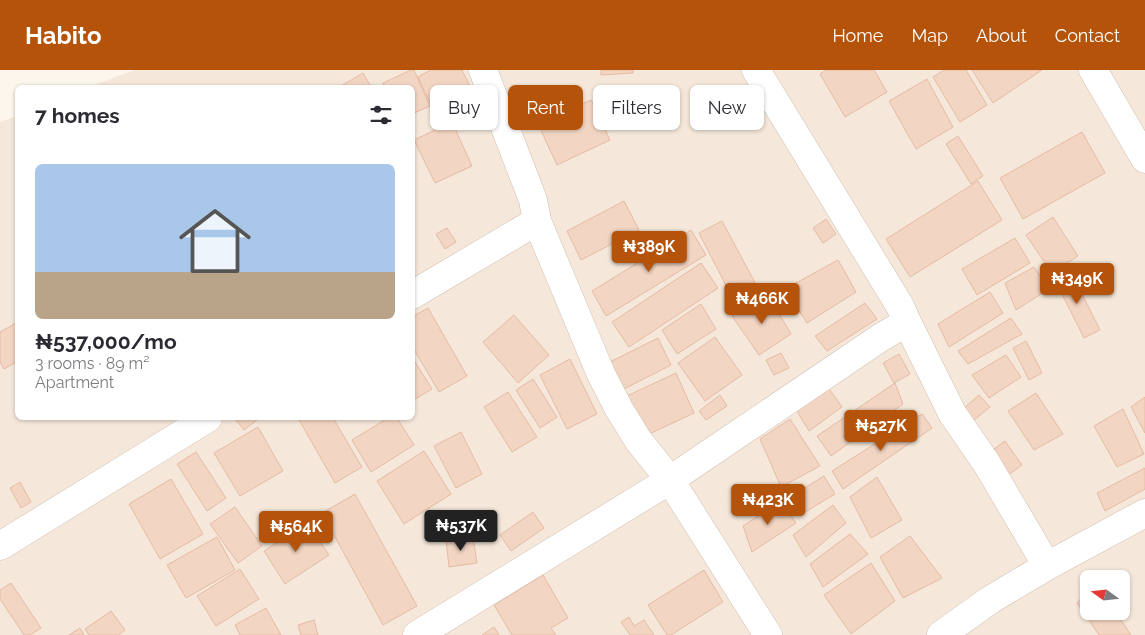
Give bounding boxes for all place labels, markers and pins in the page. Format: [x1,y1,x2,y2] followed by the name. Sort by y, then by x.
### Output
[614,230,684,273] pin: ₦389K
[1042,262,1112,305] pin: ₦349K
[727,282,797,325] pin: ₦466K
[846,410,916,452] pin: ₦527K
[733,484,803,526] pin: ₦423K
[261,510,331,553] pin: ₦564K
[426,510,496,552] pin: ₦537K

